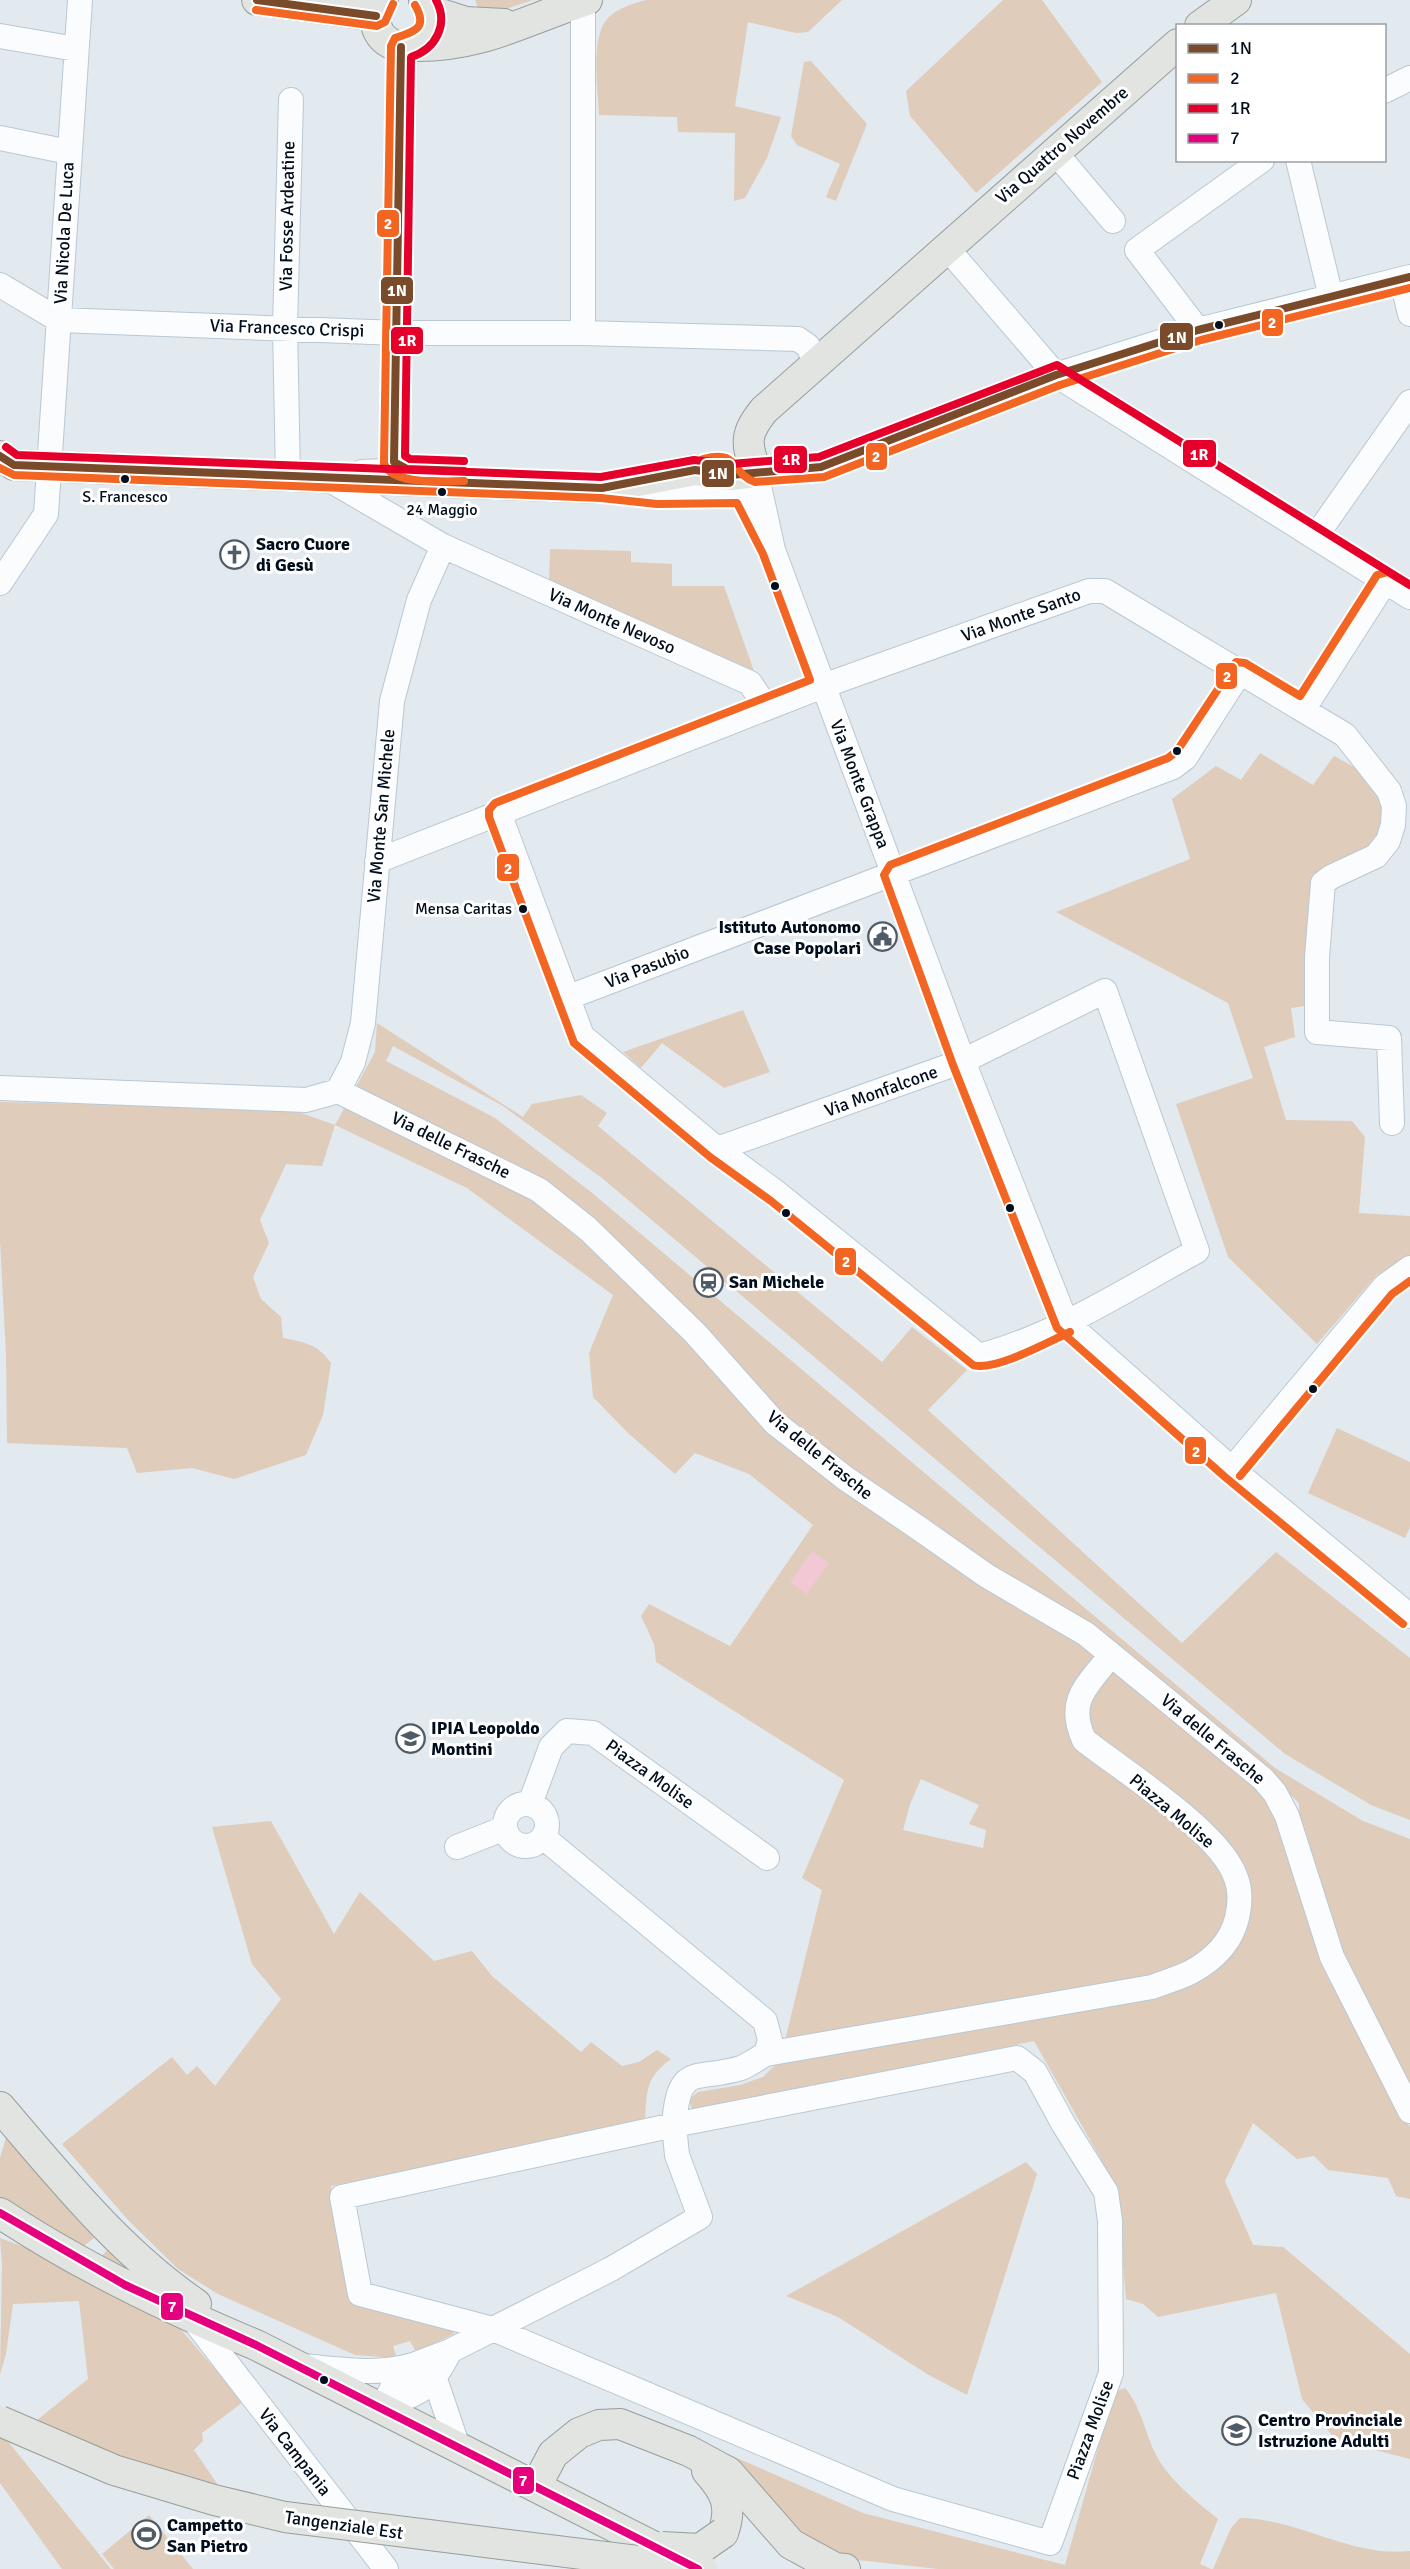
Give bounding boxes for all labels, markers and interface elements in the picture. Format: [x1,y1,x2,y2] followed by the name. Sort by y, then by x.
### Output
[1176,24,1386,162] legend
[1230,37,1252,59] text: 1N
[1230,67,1240,89] text: 2
[991,81,1133,209] street label: Via Quattro Novembre
[1230,97,1251,119] text: 1R
[1230,127,1240,149] text: 7
[275,141,299,291] street label: Via Fosse Ardeatine
[49,161,79,305] street label: Via Nicola De Luca
[376,209,400,238] line badge: 2
[384,214,392,234] text: 2
[380,276,414,305] line badge: 1N
[387,281,407,301] text: 1N
[1261,308,1284,337] line badge: 2
[1268,313,1276,333] text: 2
[209,314,365,342] street label: Via Francesco Crispi
[1213,319,1225,331] unlabelled marker
[1159,322,1194,351] line badge: 1N
[390,326,424,355] line badge: 1R
[1167,328,1187,348] text: 1N
[398,331,416,351] text: 1R
[1182,439,1217,468] line badge: 1R
[865,442,888,471] line badge: 2
[773,445,808,474] line badge: 1R
[1190,445,1208,465] text: 1R
[872,447,880,467] text: 2
[782,450,800,470] text: 1R
[701,459,735,488] line badge: 1N
[708,464,728,484] text: 1N
[119,473,131,485] marker: S. Francesco
[436,486,448,498] marker: 24 Maggio
[82,487,168,507] place label: S. Francesco
[406,500,478,520] place label: 24 Maggio
[256,533,350,576] place label: Sacro Cuore di Gesù
[219,538,251,570] church icon: Sacro Cuore di Gesù
[769,580,781,592] unlabelled marker
[545,583,679,659] street label: Via Monte Nevoso
[958,583,1084,647] street label: Via Monte Santo
[1215,662,1238,690] line badge: 2
[1223,667,1231,687] text: 2
[825,716,895,852] street label: Via Monte Grappa
[362,728,400,904] street label: Via Monte San Michele
[1171,745,1183,757] unlabelled marker
[496,853,520,882] line badge: 2
[504,859,512,879] text: 2
[415,899,512,919] place label: Mensa Caritas
[517,903,529,915] marker: Mensa Caritas
[718,916,861,959] place label: Istituto Autonomo Case Popolari
[866,921,898,953] public building icon: Istituto Autonomo Case Popolari
[602,941,692,993] street label: Via Pasubio
[821,1060,941,1122] street label: Via Monfalcone
[388,1107,514,1183] street label: Via delle Frasche
[1004,1202,1016,1214] unlabelled marker
[780,1207,792,1219] unlabelled marker
[834,1247,857,1276] line badge: 2
[842,1252,850,1272] text: 2
[692,1266,724,1298] station icon: San Michele
[729,1271,824,1293] place label: San Michele
[1307,1383,1319,1395] unlabelled marker
[763,1406,877,1504] street label: Via delle Frasche
[1184,1436,1207,1465] line badge: 2
[1192,1442,1200,1462] text: 2
[1156,1689,1270,1789] street label: Via delle Frasche
[431,1717,540,1760] place label: IPIA Leopoldo Montini
[394,1722,426,1754] school or university icon: IPIA Leopoldo Montini
[601,1734,699,1814] street label: Piazza Molise
[1125,1769,1219,1853] street label: Piazza Molise
[160,2292,184,2321] line badge: 7
[168,2297,177,2317] text: 7
[318,2374,330,2386] unlabelled marker
[1062,2377,1118,2483] street label: Piazza Molise
[254,2404,336,2500] street label: Via Campania
[1258,2409,1402,2452] place label: Centro Provinciale Istruzione Adulti
[1221,2414,1253,2446] school or university icon: Centro Provinciale Istruzione Adulti
[512,2466,535,2495] line badge: 7
[519,2471,528,2491] text: 7
[283,2506,405,2544] street label: Tangenziale Est
[167,2514,248,2557] place label: Campetto San Pietro
[130,2519,162,2551] sports icon: Campetto San Pietro

